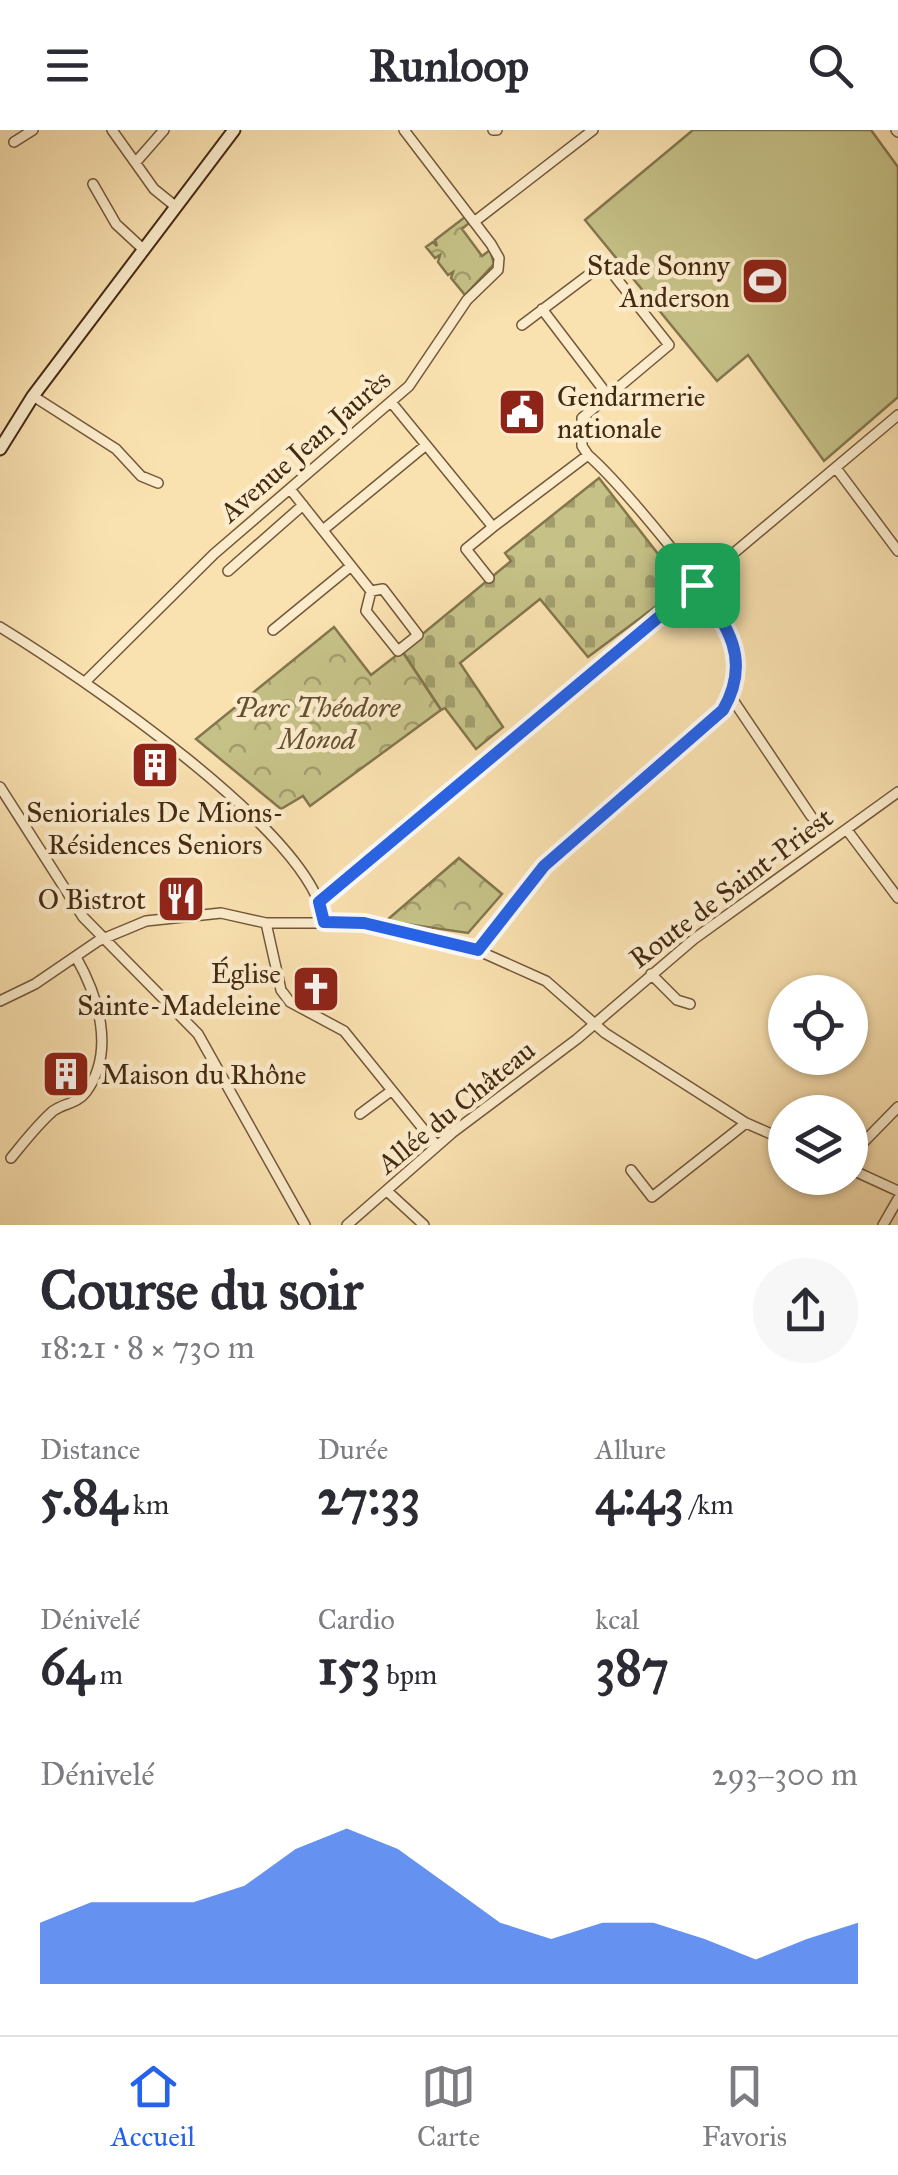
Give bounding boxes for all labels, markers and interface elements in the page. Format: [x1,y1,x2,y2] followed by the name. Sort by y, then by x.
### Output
[40,38,95,93] icon: menu
[369,38,529,93] text: Runloop
[803,38,858,93] icon: search
[587,248,731,315] place label: Stade Sonny Anderson
[739,255,791,307] sports icon: Stade Sonny Anderson
[212,362,398,530] street label: Avenue Jean Jaurès
[557,379,706,446] place label: Gendarmerie nationale
[496,386,548,438] public building icon: Gendarmerie nationale
[655,543,740,628] pin
[670,558,725,613] icon: arrive
[234,690,401,757] park label: Parc Théodore Monod
[129,739,181,791] building icon: Senioriales De Mions- Résidences Seniors
[26,795,284,862] place label: Senioriales De Mions- Résidences Seniors
[622,800,840,976] street label: Route de Saint-Priest
[155,873,207,925] restaurant icon: O Bistrot
[38,882,146,917] place label: O Bistrot
[77,956,281,1023] place label: Église Sainte-Madeleine
[290,963,342,1015] church icon: Église Sainte-Madeleine
[768,975,868,1195] map controls
[768,975,868,1075] button: locate
[369,1033,542,1182] street label: Allée du Château
[40,1048,92,1100] building icon: Maison du Rhône
[101,1057,306,1092] place label: Maison du Rhône
[768,1095,868,1195] button: layers
[40,1257,363,1324] text: Course du soir
[753,1258,858,1363] button: share
[40,1328,255,1367] text: 18:21 · 8 × 730 m
[40,1432,140,1467] text: Distance
[318,1432,388,1467] text: Durée
[595,1432,666,1467] text: Allure
[40,1467,127,1528] text: 5.84
[318,1467,420,1528] text: 27:33
[595,1467,684,1528] text: 4:43
[127,1487,169,1522] text: km
[684,1487,734,1522] text: /km
[40,1602,140,1637] text: Dénivelé
[318,1602,395,1637] text: Cardio
[595,1602,639,1637] text: kcal
[40,1637,94,1698] text: 64
[318,1637,380,1698] text: 153
[595,1637,669,1698] text: 387
[94,1657,123,1692] text: m
[380,1657,437,1692] text: bpm
[40,1755,155,1794] text: Dénivelé
[712,1755,858,1794] text: 293–300 m
[111,2059,195,2154] tab: Accueil
[417,2059,480,2154] tab: Carte
[702,2059,787,2154] tab: Favoris

